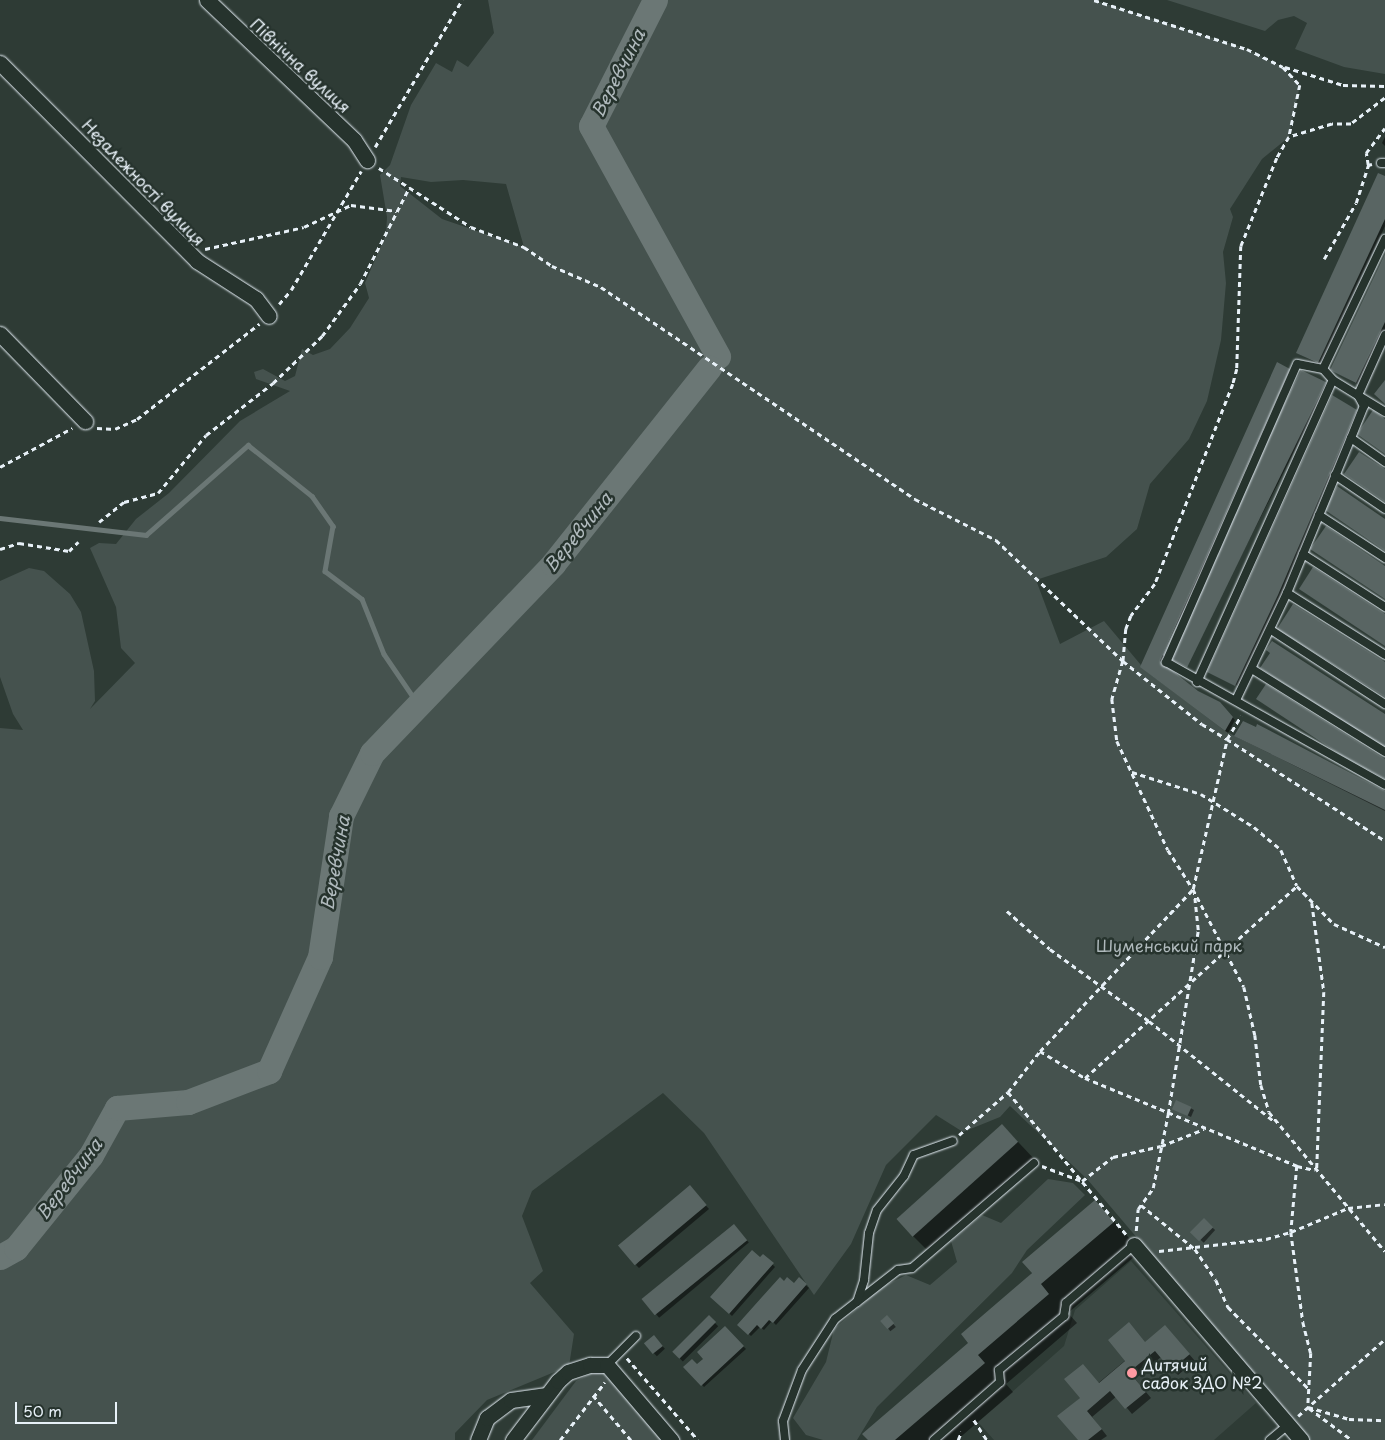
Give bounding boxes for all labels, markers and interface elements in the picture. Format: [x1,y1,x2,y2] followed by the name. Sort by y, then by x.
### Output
[247,13,355,117] street label: Північна вулиця
[587,25,649,121] water label: Веревчина
[79,115,209,249] street label: Незалежності вулиця
[539,488,617,576] water label: Веревчина
[316,814,354,912] water label: Веревчина
[1096,935,1242,955] park label: Шуменський парк
[32,1134,106,1224] water label: Веревчина
[1142,1354,1265,1392] place label: Дитячий садок ЗДО №2
[1126,1367,1138,1379] marker: Дитячий садок ЗДО №2
[18,1392,120,1424] scale bar
[23,1399,62,1422] text: 50 m

